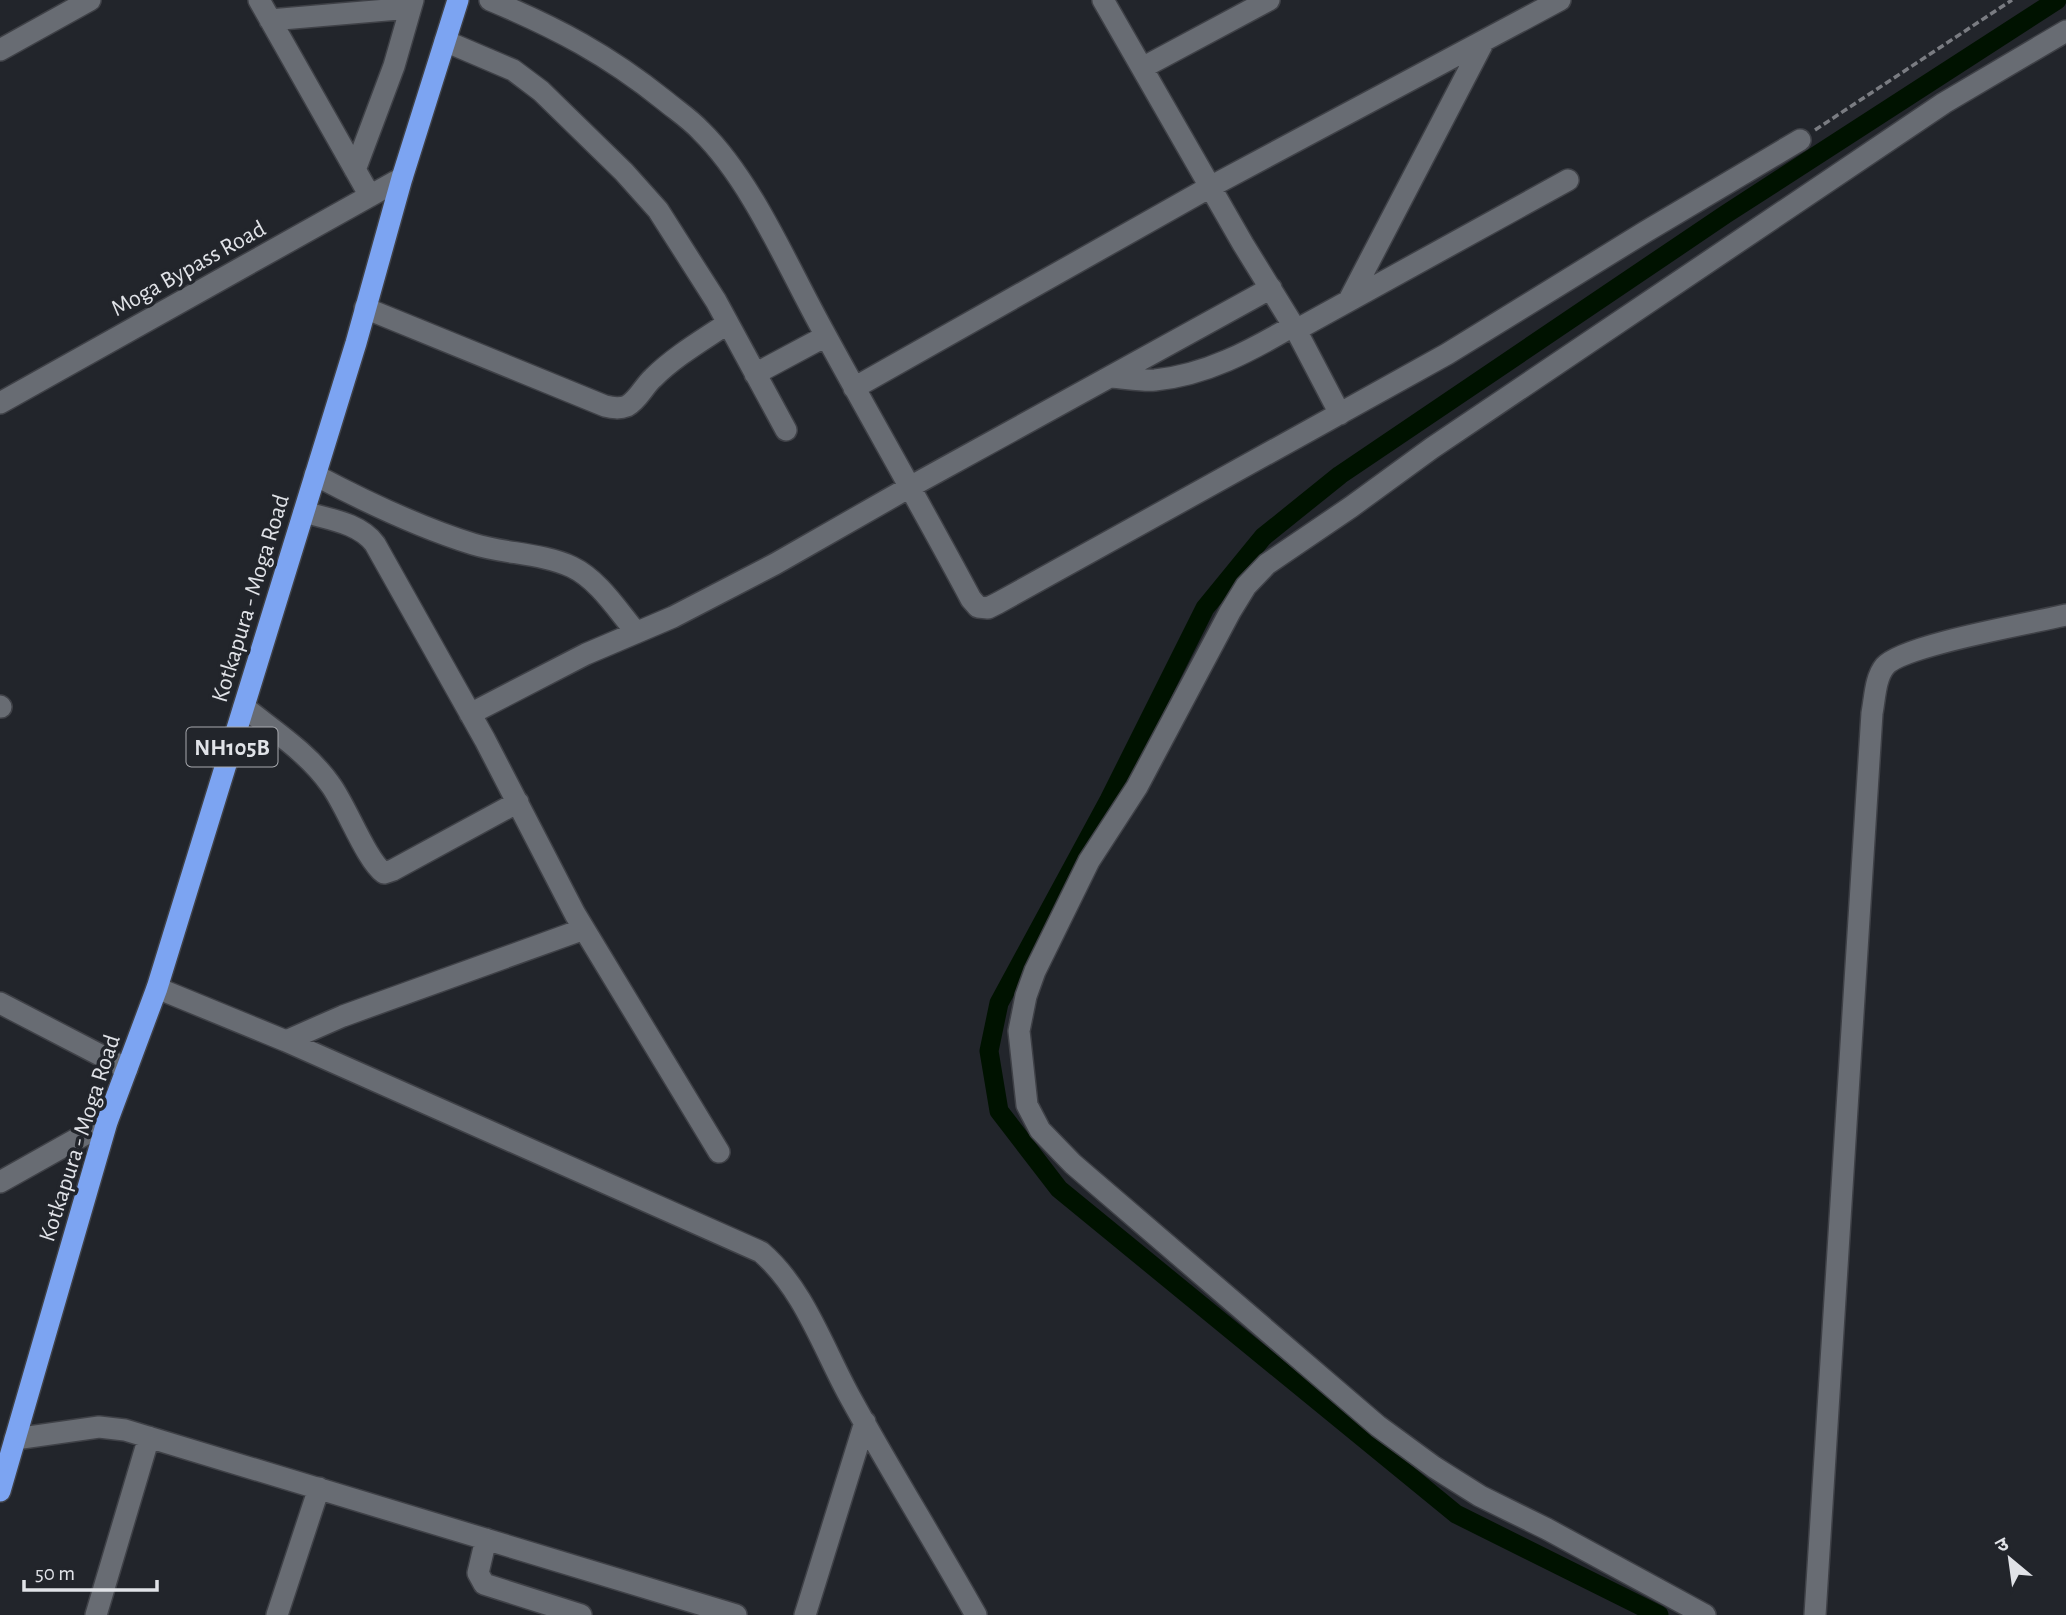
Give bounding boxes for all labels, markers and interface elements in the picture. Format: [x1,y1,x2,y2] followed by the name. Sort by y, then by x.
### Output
[107,217,270,321] street label: Moga Bypass Road
[208,491,294,705] street label: Kotkapura - Moga Road
[187,727,278,766] road number: NH105B
[35,1032,125,1245] street label: Kotkapura - Moga Road
[1975,1524,2045,1594] north arrow
[1993,1534,2013,1556] text: उ
[24,1548,158,1592] scale bar
[35,1563,75,1584] text: 50 m

